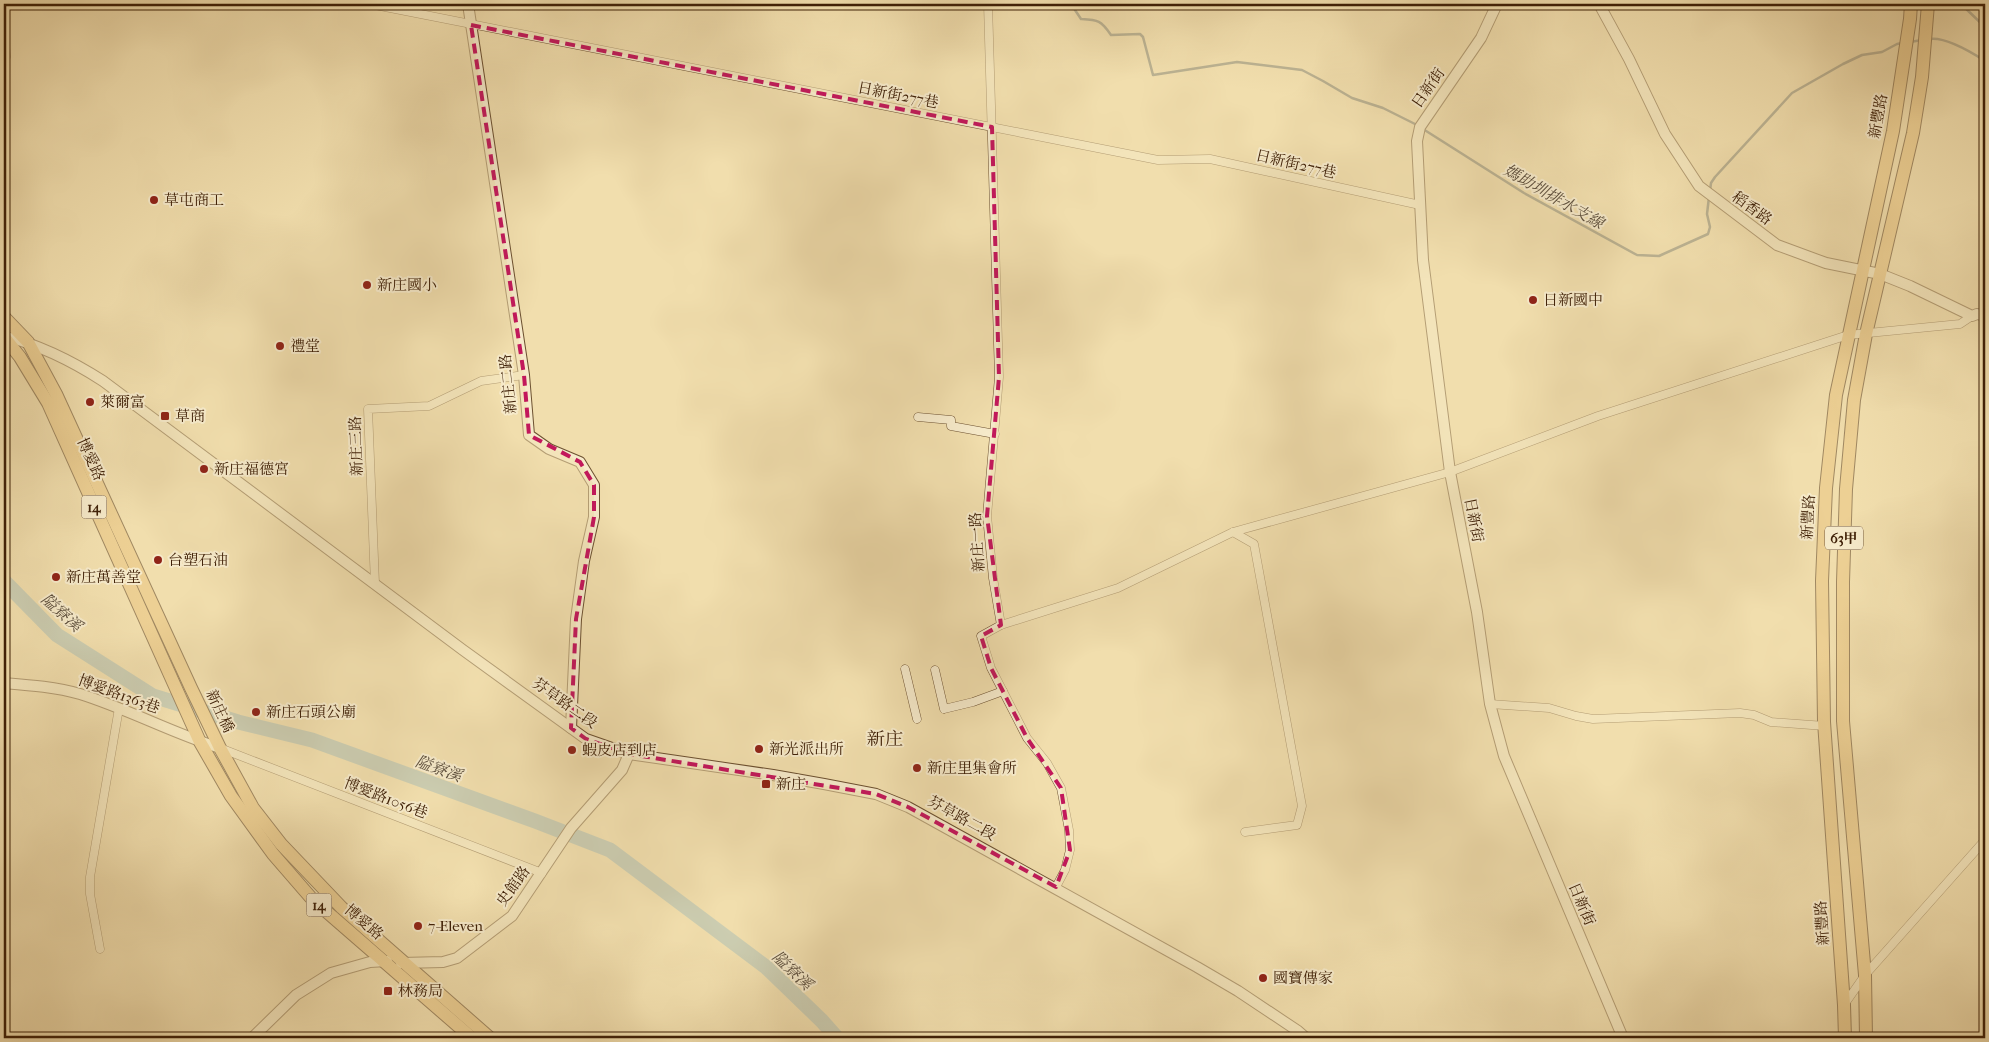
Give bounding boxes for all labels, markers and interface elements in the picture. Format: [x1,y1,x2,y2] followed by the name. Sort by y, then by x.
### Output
[1408,64,1448,112] street label: 日新街
[856,78,940,112] street label: 日新街277巷
[1865,92,1891,140] street label: 新豐路
[1254,146,1338,182] street label: 日新街277巷
[1500,160,1609,234] water label: 媽助圳排水支線
[1729,187,1775,229] street label: 稻香路
[164,191,224,209] place label: 草屯商工
[148,194,160,206] marker: 草屯商工
[377,276,437,294] place label: 新庄國小
[361,279,373,291] marker: 新庄國小
[1543,291,1603,309] place label: 日新國中
[1527,294,1539,306] marker: 日新國中
[290,337,320,355] place label: 禮堂
[274,340,286,352] marker: 禮堂
[496,353,520,415] street label: 新庄二路
[100,393,145,411] place label: 萊爾富
[84,396,96,408] marker: 萊爾富
[175,407,205,425] place label: 草商
[159,410,171,422] marker: 草商
[346,416,366,476] street label: 新庄三路
[74,435,108,483] street label: 博愛路
[214,460,289,478] place label: 新庄福德宮
[198,463,210,475] marker: 新庄福德宮
[1798,494,1818,540] street label: 新豐路
[82,496,106,518] road number: 14
[1461,496,1487,544] street label: 日新街
[966,511,988,573] street label: 新庄一路
[1825,526,1863,550] road number: 63甲
[168,551,228,569] place label: 台塑石油
[152,554,164,566] marker: 台塑石油
[66,568,141,586] place label: 新庄萬善堂
[50,571,62,583] marker: 新庄萬善堂
[37,589,87,637] water label: 隘寮溪
[76,671,162,717] street label: 博愛路1363巷
[529,674,601,732] street label: 芬草路二段
[202,687,238,735] street label: 新庄橋
[266,703,356,721] place label: 新庄石頭公廟
[250,706,262,718] marker: 新庄石頭公廟
[867,729,903,750] district label: 新庄
[769,740,844,758] place label: 新光派出所
[582,741,657,759] place label: 蝦皮店到店
[753,743,765,755] marker: 新光派出所
[566,744,578,756] marker: 蝦皮店到店
[413,751,467,786] water label: 隘寮溪
[927,759,1017,777] place label: 新庄里集會所
[911,762,923,774] marker: 新庄里集會所
[342,774,430,822] street label: 博愛路1056巷
[776,775,806,793] place label: 新庄
[760,778,772,790] marker: 新庄
[925,792,999,844] street label: 芬草路二段
[492,863,534,909] street label: 史館路
[1565,880,1599,928] street label: 日新街
[306,894,332,916] road number: 14
[1811,900,1833,946] street label: 新豐路
[341,901,387,943] street label: 博愛路
[428,917,483,935] place label: 7-Eleven
[412,920,424,932] marker: 7-Eleven
[769,947,818,995] water label: 隘寮溪
[1273,969,1333,987] place label: 國寶傳家
[1257,972,1269,984] marker: 國寶傳家
[398,982,443,1000] place label: 林務局
[382,985,394,997] marker: 林務局

